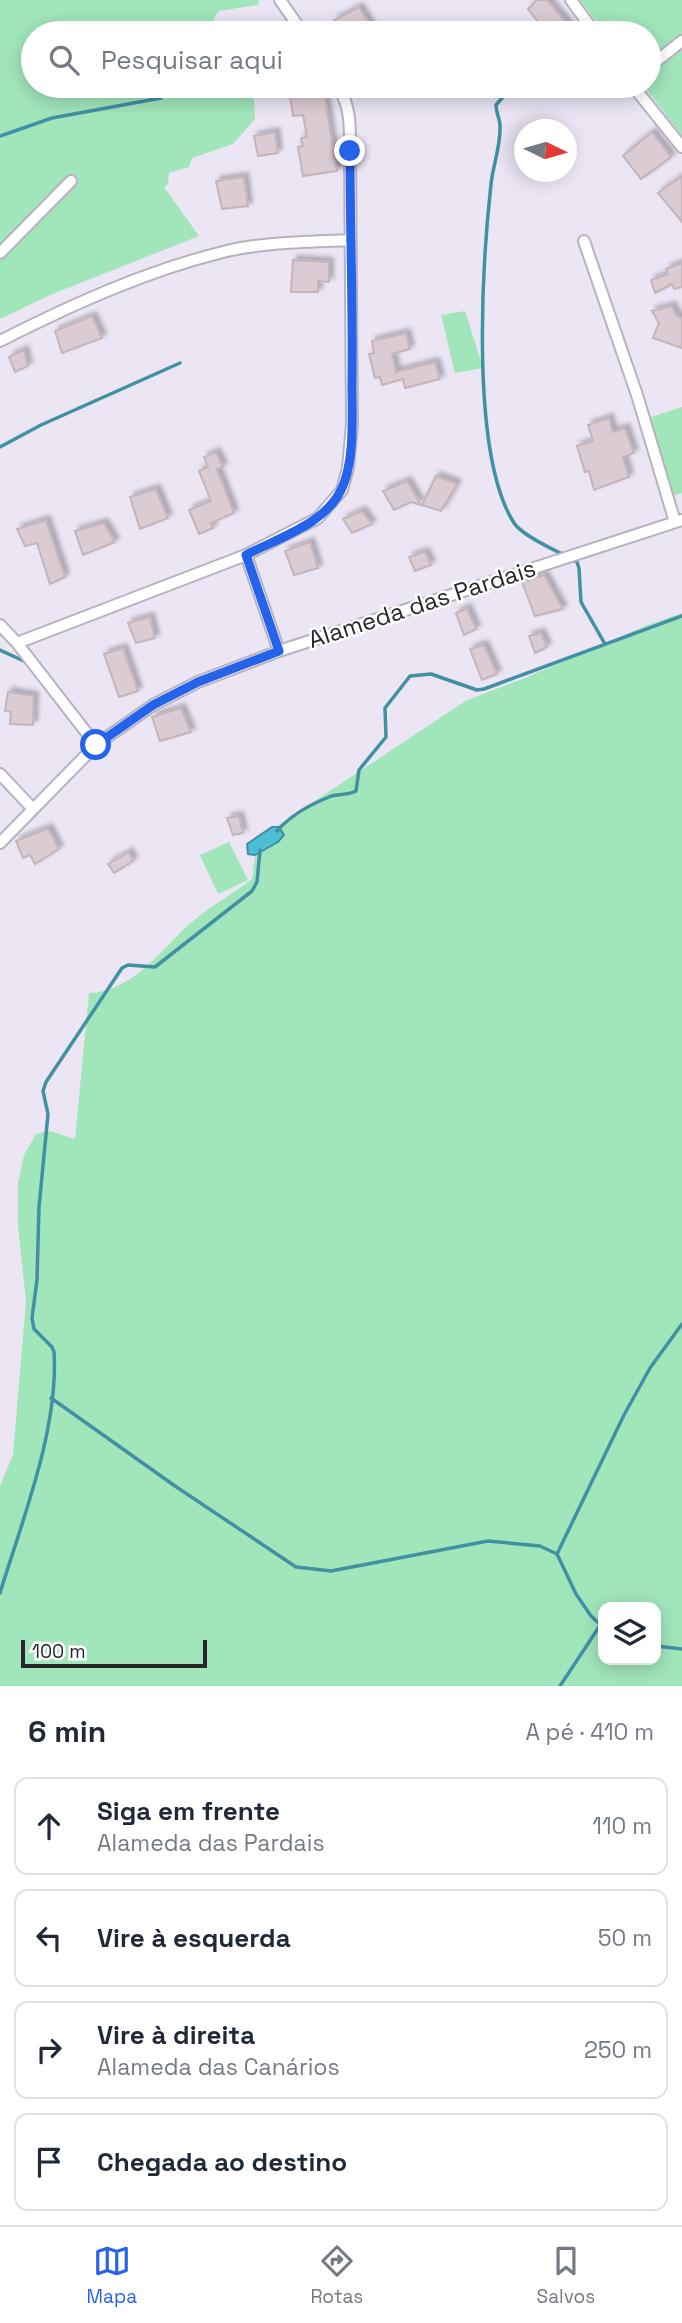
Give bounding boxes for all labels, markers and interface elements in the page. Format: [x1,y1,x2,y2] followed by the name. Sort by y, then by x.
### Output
[21,21,661,98] search box
[45,41,83,79] icon: search
[101,43,283,77] text: Pesquisar aqui
[514,119,577,182] north arrow
[334,135,365,166] route end
[304,552,540,655] street label: Alameda das Pardais
[80,729,111,760] route start
[598,1602,661,1665] map controls
[598,1602,661,1665] button: layers
[21,1637,206,1669] scale bar
[32,1639,86,1664] text: 100 m
[28,1712,106,1751] text: 6 min
[525,1717,654,1747] text: A pé · 410 m
[97,1794,280,1828] text: Siga em frente
[30,1807,68,1845] icon: ahead
[592,1811,652,1841] text: 110 m
[97,1828,325,1858] text: Alameda das Pardais
[30,1919,68,1957] icon: left
[97,1921,291,1955] text: Vire à esquerda
[598,1923,652,1953] text: 50 m
[97,2018,255,2052] text: Vire à direita
[30,2031,68,2069] icon: right
[584,2035,652,2065] text: 250 m
[97,2052,340,2082] text: Alameda das Canários
[30,2143,68,2181] icon: arrive
[97,2145,347,2179] text: Chegada ao destino
[87,2242,137,2309] tab: Mapa
[310,2242,363,2309] tab: Rotas
[537,2242,595,2309] tab: Salvos

